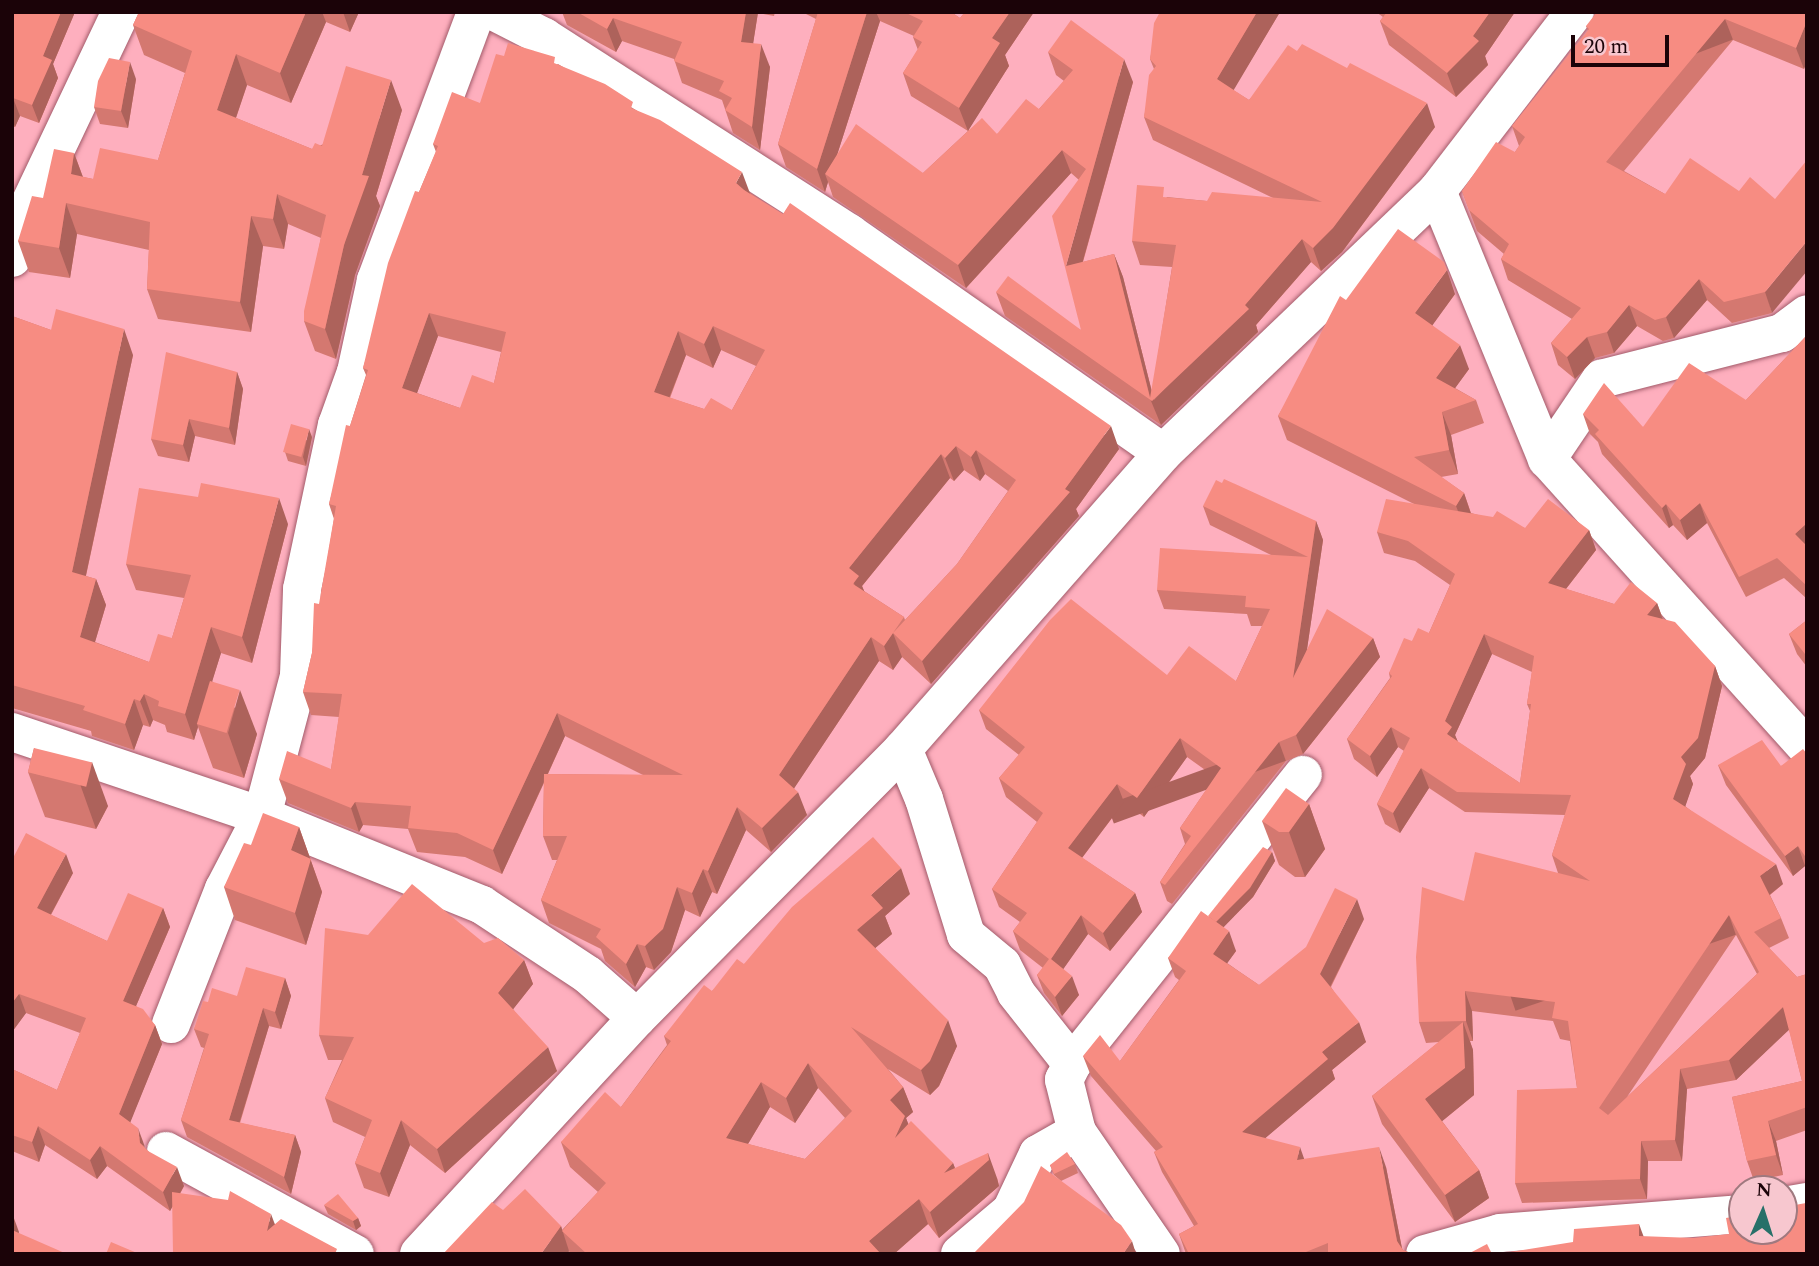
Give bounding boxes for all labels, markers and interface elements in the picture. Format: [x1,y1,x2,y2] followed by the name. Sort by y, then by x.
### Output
[1574,21,1672,65] scale bar
[1584,31,1628,63] text: 20 m
[1728,1175,1798,1245] north arrow
[1756,1176,1773,1205] text: N

